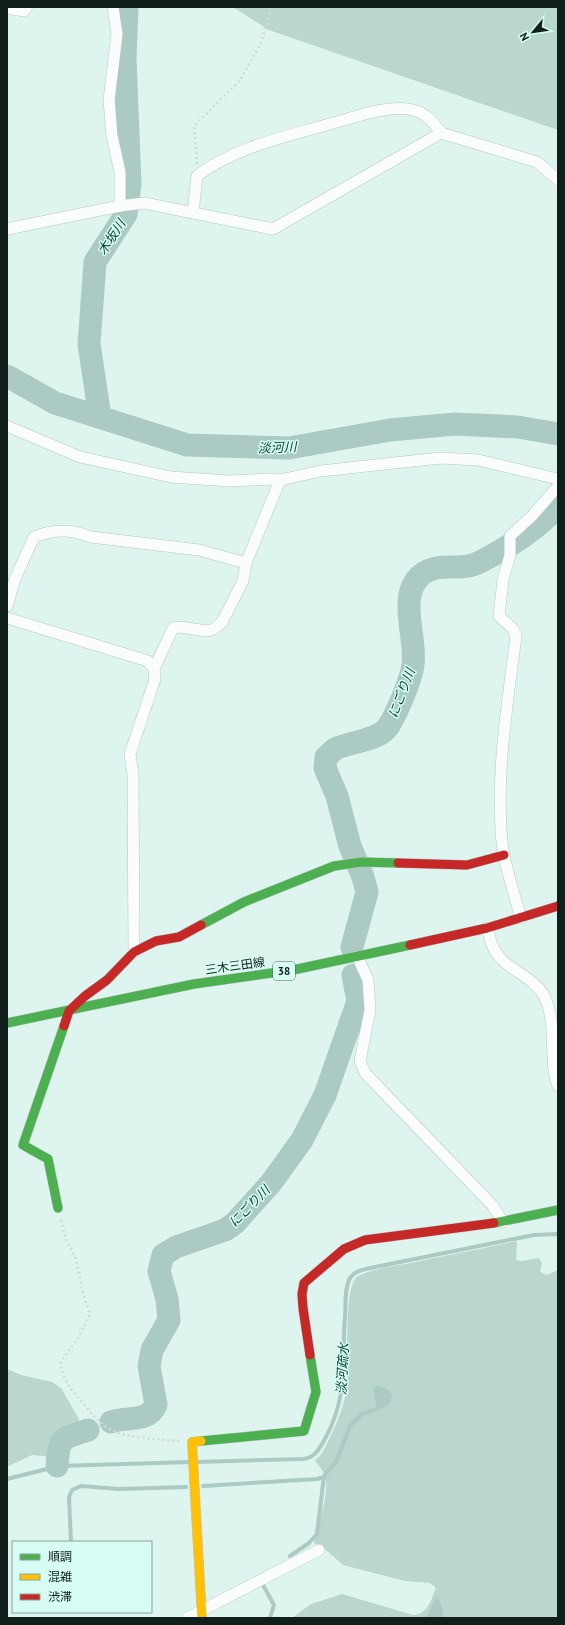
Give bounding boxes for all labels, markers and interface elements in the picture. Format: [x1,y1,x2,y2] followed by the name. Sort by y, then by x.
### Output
[513,12,553,52] north arrow
[516,30,532,43] text: N
[94,215,130,258] water label: 木坂川
[257,438,299,457] water label: 淡河川
[384,664,419,720] water label: にごり川
[204,954,266,977] street label: 三木三田線
[273,962,295,980] road number: 38
[225,1180,275,1231] water label: にごり川
[333,1341,352,1395] water label: 淡河疏水
[12,1541,152,1613] legend
[48,1549,72,1564] text: 順調
[48,1569,72,1584] text: 混雑
[48,1589,72,1604] text: 渋滞

